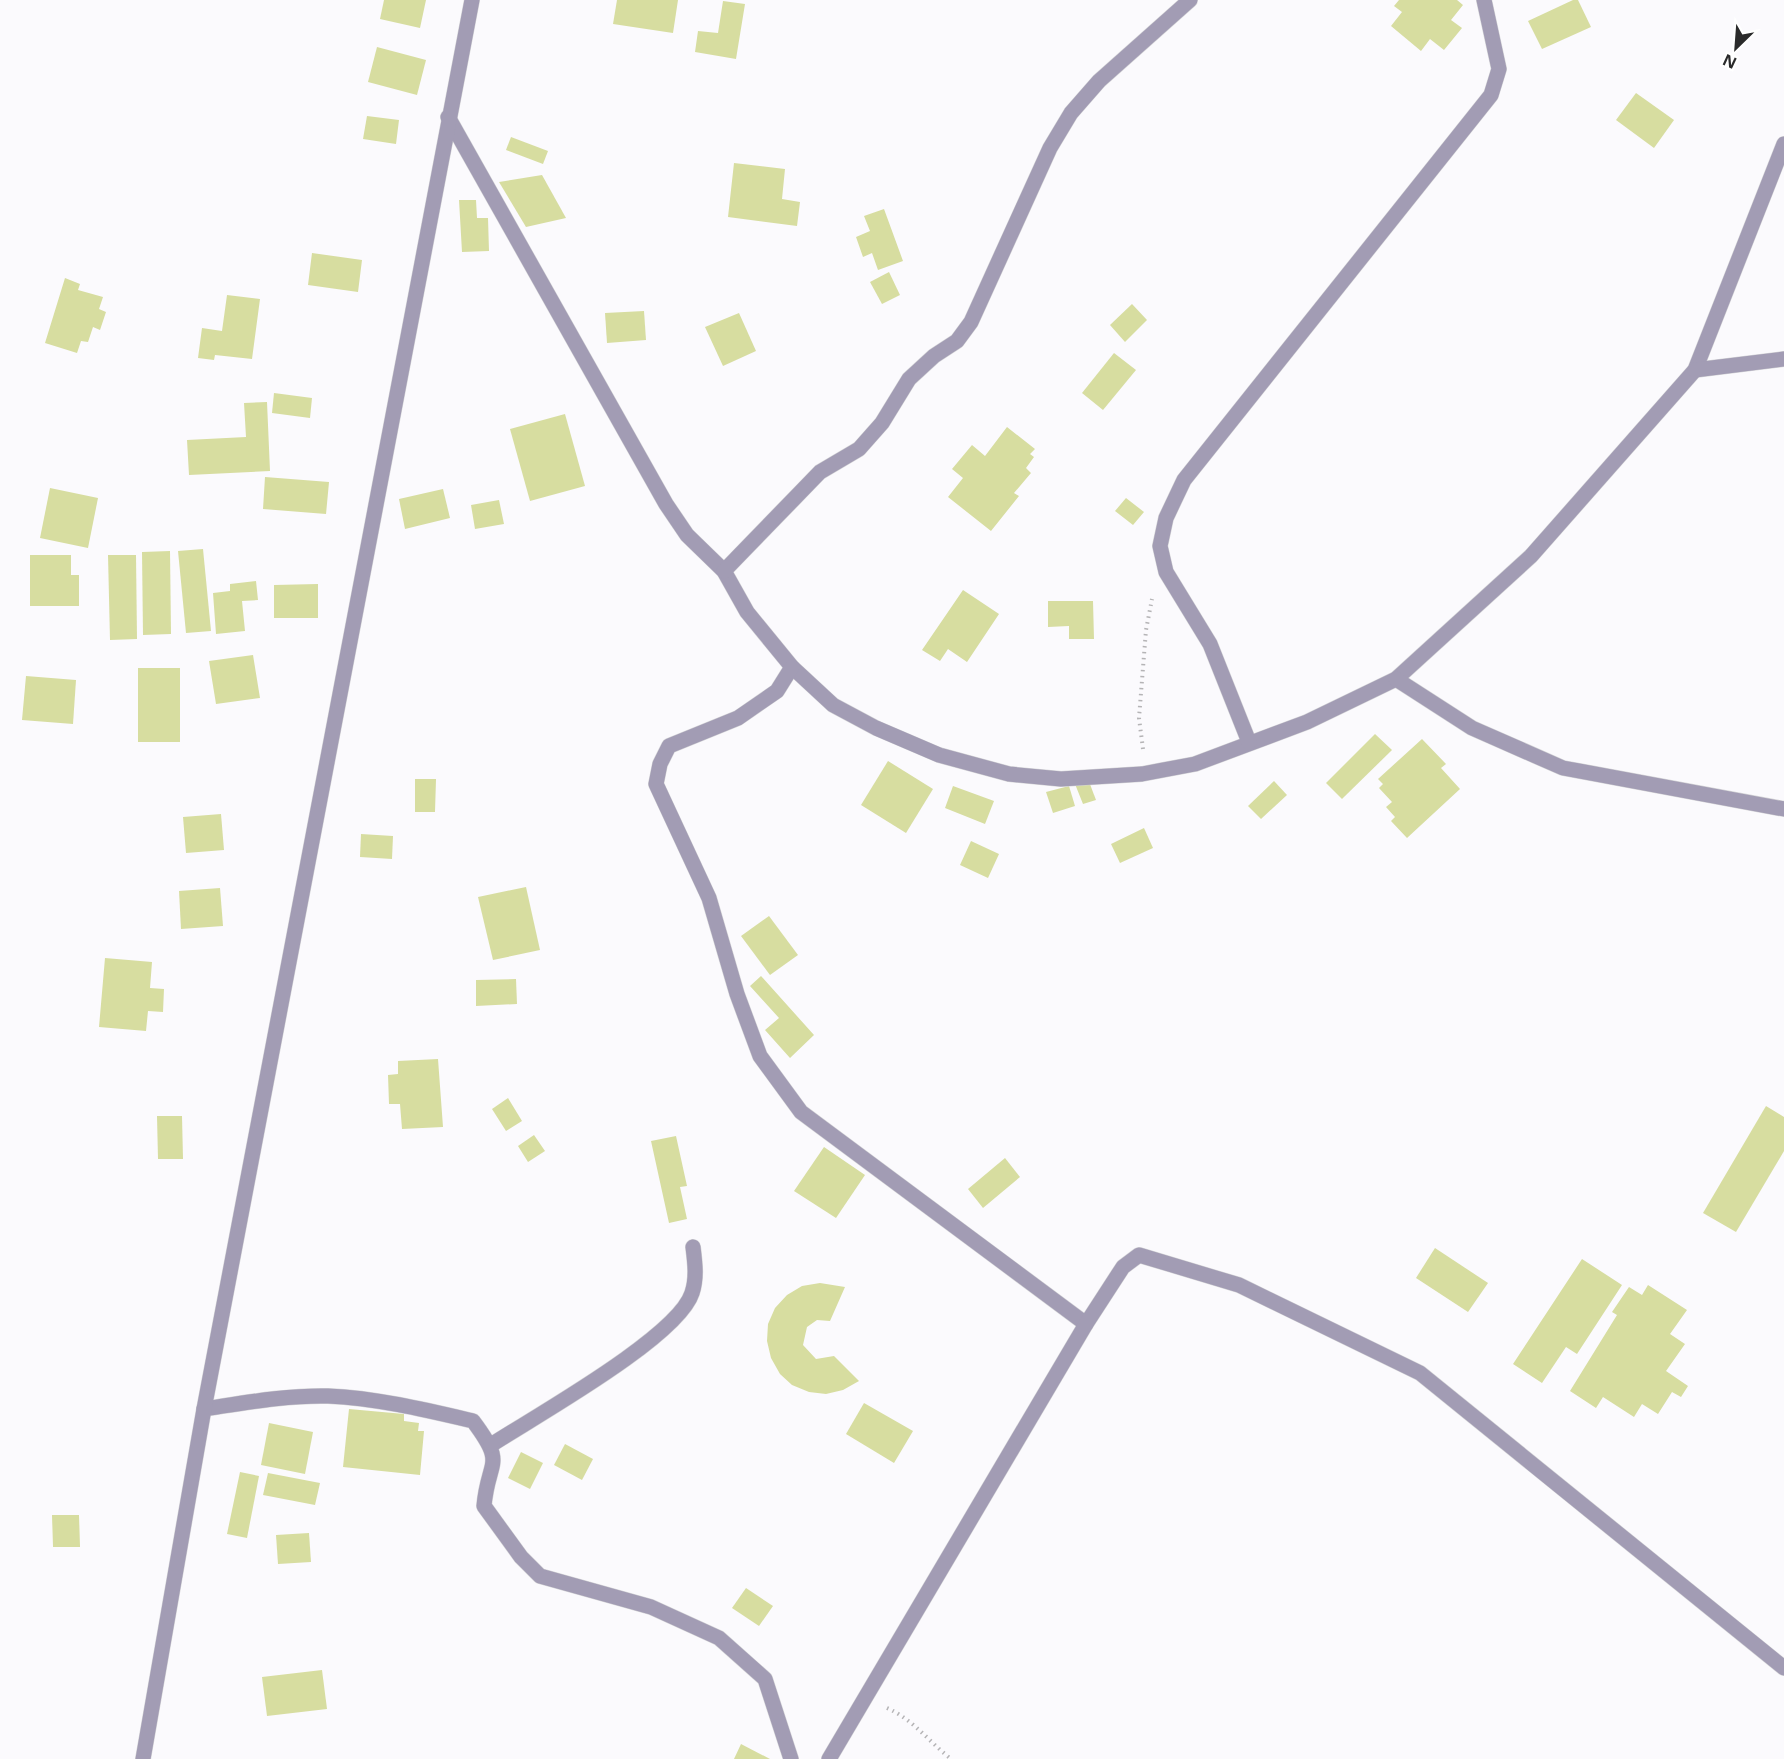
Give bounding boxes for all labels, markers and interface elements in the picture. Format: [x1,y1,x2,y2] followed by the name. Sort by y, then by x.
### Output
[1706,18,1766,78] north arrow
[1719,49,1740,74] text: N

